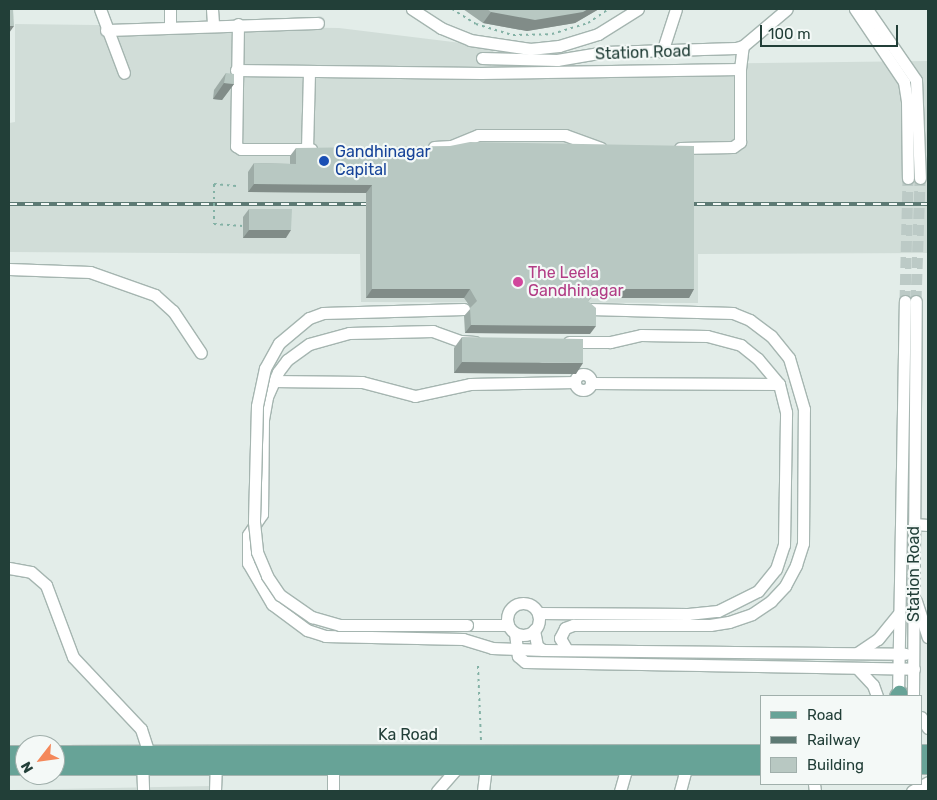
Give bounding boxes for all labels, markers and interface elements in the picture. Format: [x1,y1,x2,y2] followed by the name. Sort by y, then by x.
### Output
[762,15,900,47] scale bar
[768,25,810,43] text: 100 m
[595,42,691,64] street label: Station Road
[335,142,431,180] place label: Gandhinagar Capital
[317,154,331,168] marker: Gandhinagar Capital
[528,263,624,301] place label: The Leela Gandhinagar
[512,276,524,288] marker: The Leela Gandhinagar
[904,526,924,622] street label: Station Road
[760,695,922,785] legend
[807,706,843,724] text: Road
[378,725,438,745] street label: Ka Road
[807,731,861,749] text: Railway
[15,735,65,785] north arrow
[807,756,864,774] text: Building
[18,759,37,776] text: N

